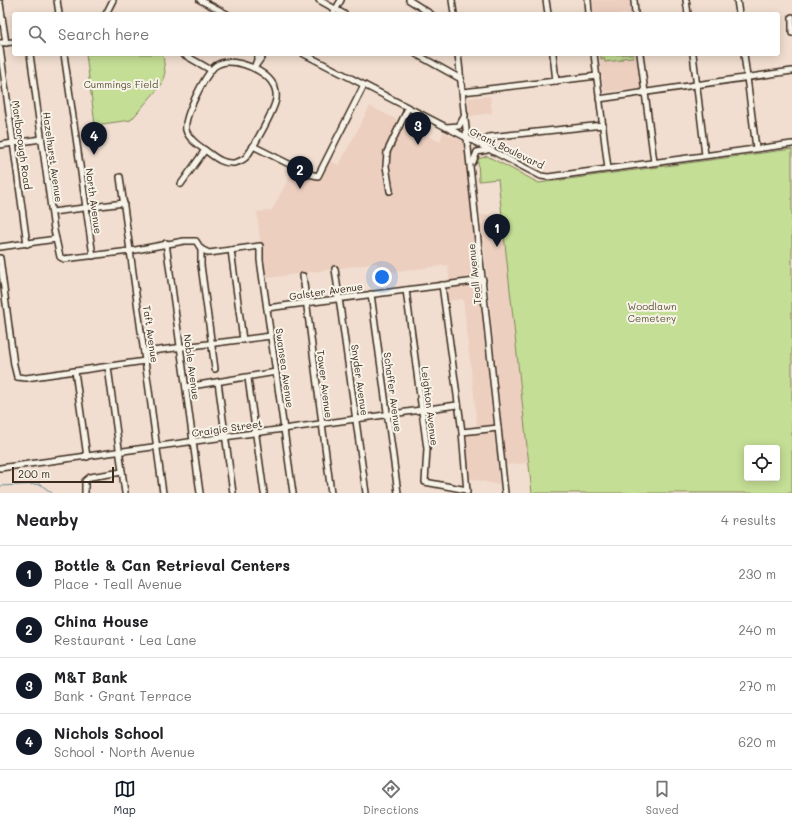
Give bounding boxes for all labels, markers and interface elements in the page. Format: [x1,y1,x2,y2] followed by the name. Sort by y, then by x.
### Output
[12,12,780,56] search box
[26,23,48,45] icon: search
[58,24,149,44] text: Search here
[84,77,158,91] park label: Cummings Field
[9,99,35,191] street label: Marlborough Road
[40,111,66,203] street label: Hazelhurst Avenue
[405,112,431,145] pin: 3
[81,122,107,155] pin: 4
[468,124,546,172] street label: Grant Boulevard
[287,156,313,189] pin: 2
[82,167,106,235] street label: North Avenue
[484,214,510,247] pin: 1
[464,243,484,305] street label: Teall Avenue
[372,267,392,287] your location
[288,279,364,303] street label: Galster Avenue
[627,299,677,325] park label: Woodlawn Cemetery
[140,304,162,364] street label: Taft Avenue
[272,327,298,409] street label: Swansea Avenue
[180,333,204,401] street label: Noble Avenue
[348,343,372,417] street label: Snyder Avenue
[314,349,336,419] street label: Tower Avenue
[380,351,406,433] street label: Schaffer Avenue
[418,366,442,446] street label: Leighton Avenue
[191,416,263,440] street label: Craigie Street
[744,445,780,481] map controls
[744,445,780,481] button: locate
[12,465,114,484] scale bar
[18,466,50,481] text: 200 m
[16,508,78,530] text: Nearby
[721,511,776,528] text: 4 results
[54,555,290,575] text: Bottle & Can Retrieval Centers
[26,565,32,582] text: 1
[739,565,776,582] text: 230 m
[54,575,182,592] text: Place · Teall Avenue
[54,611,148,631] text: China House
[25,621,33,638] text: 2
[739,621,776,638] text: 240 m
[54,631,197,648] text: Restaurant · Lea Lane
[54,667,128,687] text: M&T Bank
[25,677,33,694] text: 3
[739,677,776,694] text: 270 m
[54,687,192,704] text: Bank · Grant Terrace
[54,723,164,743] text: Nichols School
[25,733,33,750] text: 4
[738,733,776,750] text: 620 m
[54,743,195,760] text: School · North Avenue
[114,778,136,817] tab: Map
[363,778,419,817] tab: Directions
[646,778,678,817] tab: Saved

